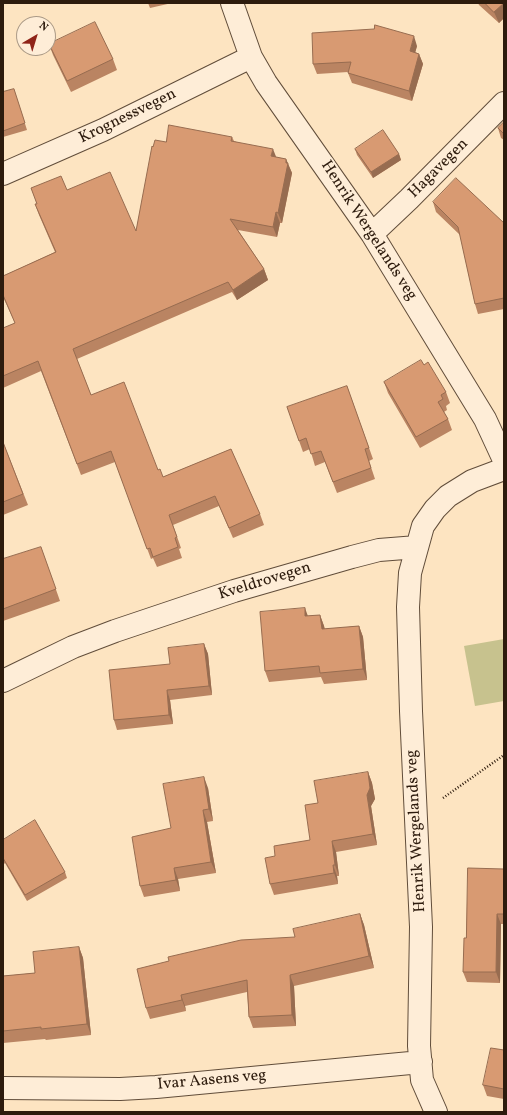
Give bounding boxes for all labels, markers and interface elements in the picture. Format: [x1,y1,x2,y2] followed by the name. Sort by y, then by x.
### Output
[16,16,56,56] north arrow
[35,19,51,35] text: N
[76,85,180,149] street label: Krognessvegen
[405,135,473,203] street label: Hagavegen
[316,157,420,305] street label: Henrik Wergelands veg
[216,559,314,605] street label: Kveldrovegen
[403,749,431,913] street label: Henrik Wergelands veg
[157,1067,267,1095] street label: Ivar Aasens veg

